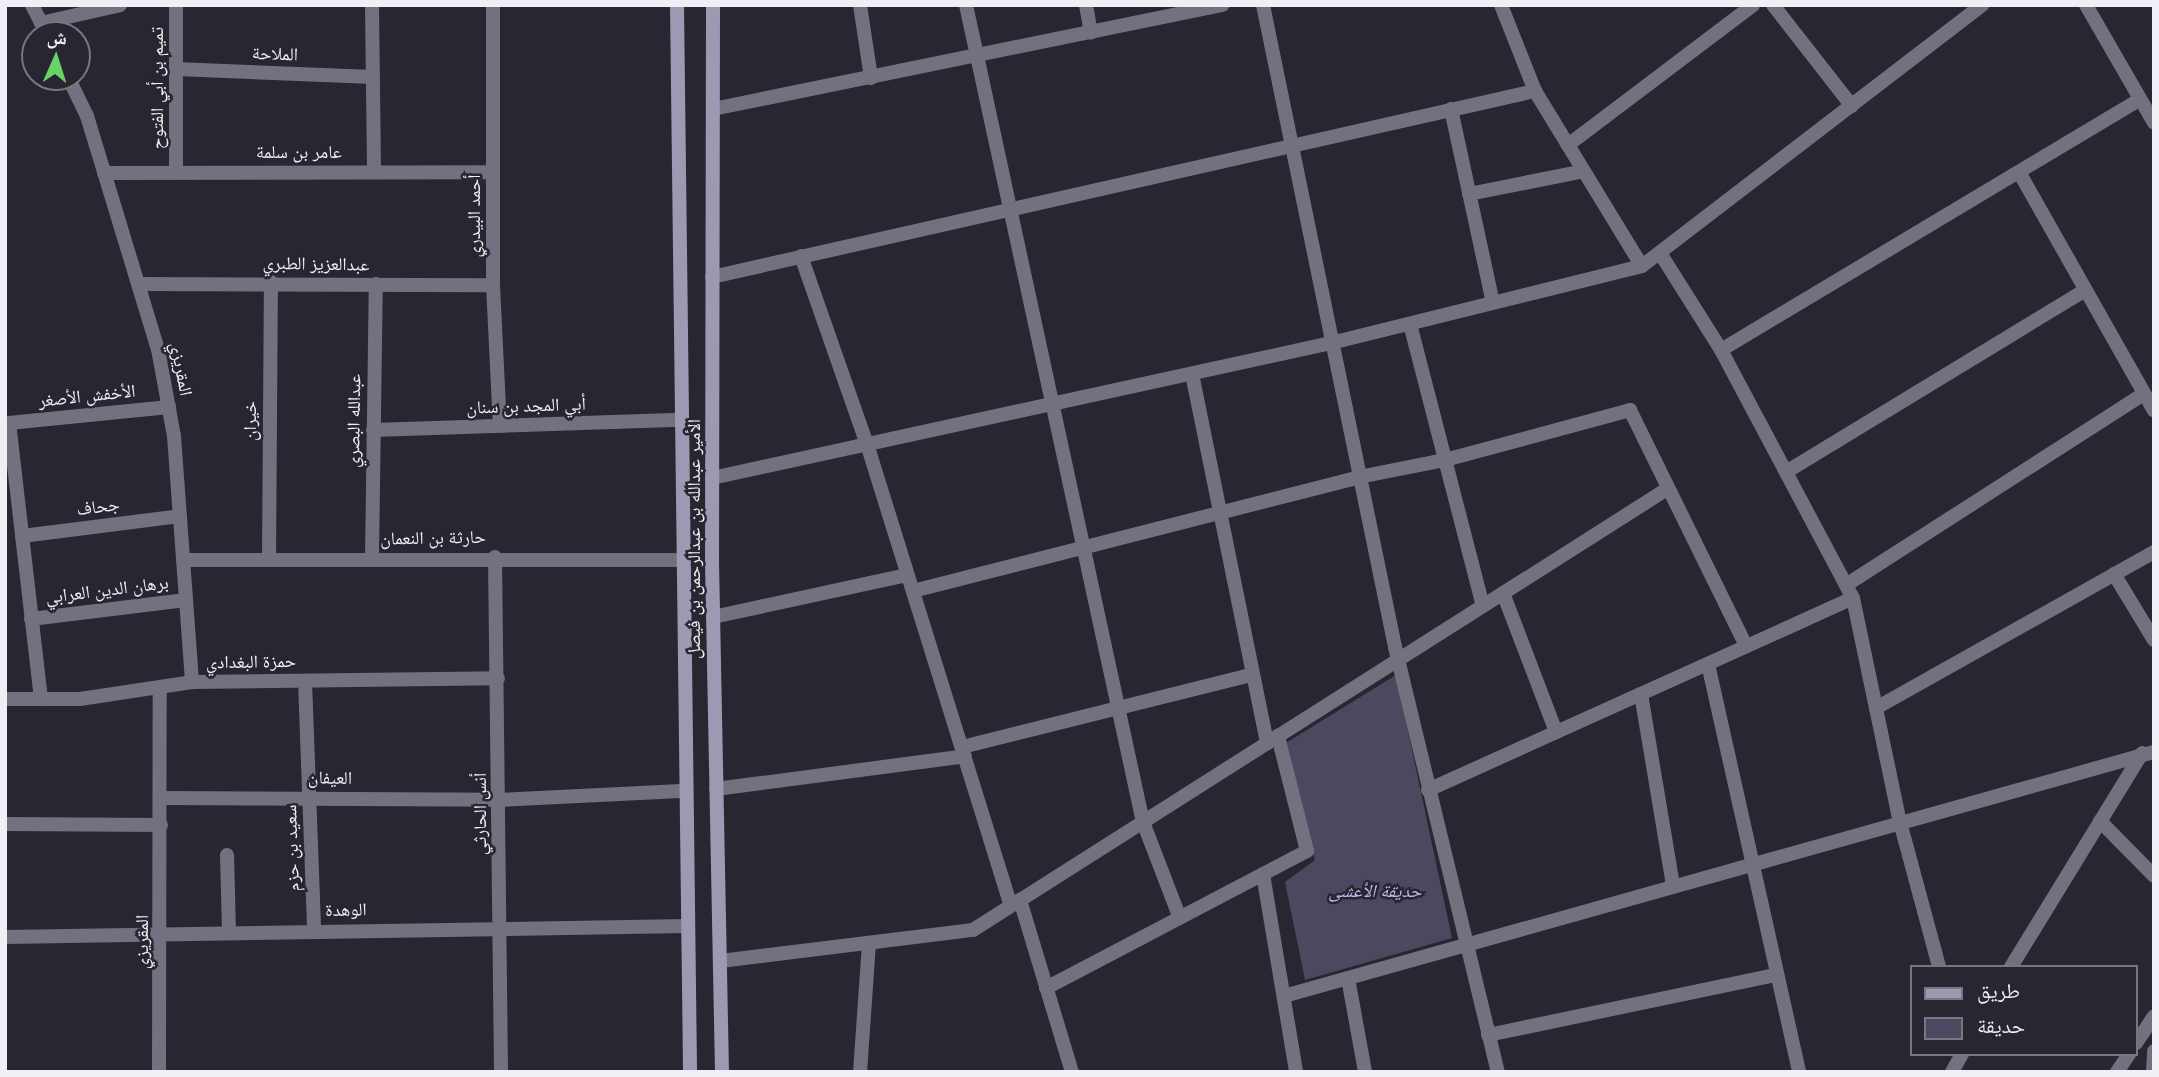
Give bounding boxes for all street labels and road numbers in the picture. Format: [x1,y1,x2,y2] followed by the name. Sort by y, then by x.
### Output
[146,27,168,149] street label: تميم بن أبي الفتوح
[252,42,298,66] street label: الملاحة
[256,141,342,163] street label: عامر بن سلمة
[463,175,485,257] street label: أحمد البيدري
[262,252,370,276] street label: عبدالعزيز الطبري
[165,340,197,398] street label: المقريزي
[342,374,366,468] street label: عبدالله البصري
[37,380,137,412] street label: الأخفش الأصغر
[466,393,586,419] street label: أبي المجد بن سنان
[239,401,261,441] street label: خيران
[683,419,705,659] street label: الأمير عبدالله بن عبدالرحمن بن فيصل
[75,494,121,520] street label: جحاف
[380,526,486,550] street label: حارثة بن النعمان
[44,572,170,608] street label: برهان الدين العرابي
[206,650,296,674] street label: حمزة البغدادي
[308,767,352,789] street label: العيفان
[469,773,491,855] street label: أنس الحارثي
[280,804,304,892] street label: سعيد بن حزم
[325,899,367,921] street label: الوهدة
[131,915,153,969] street label: المقريزي

